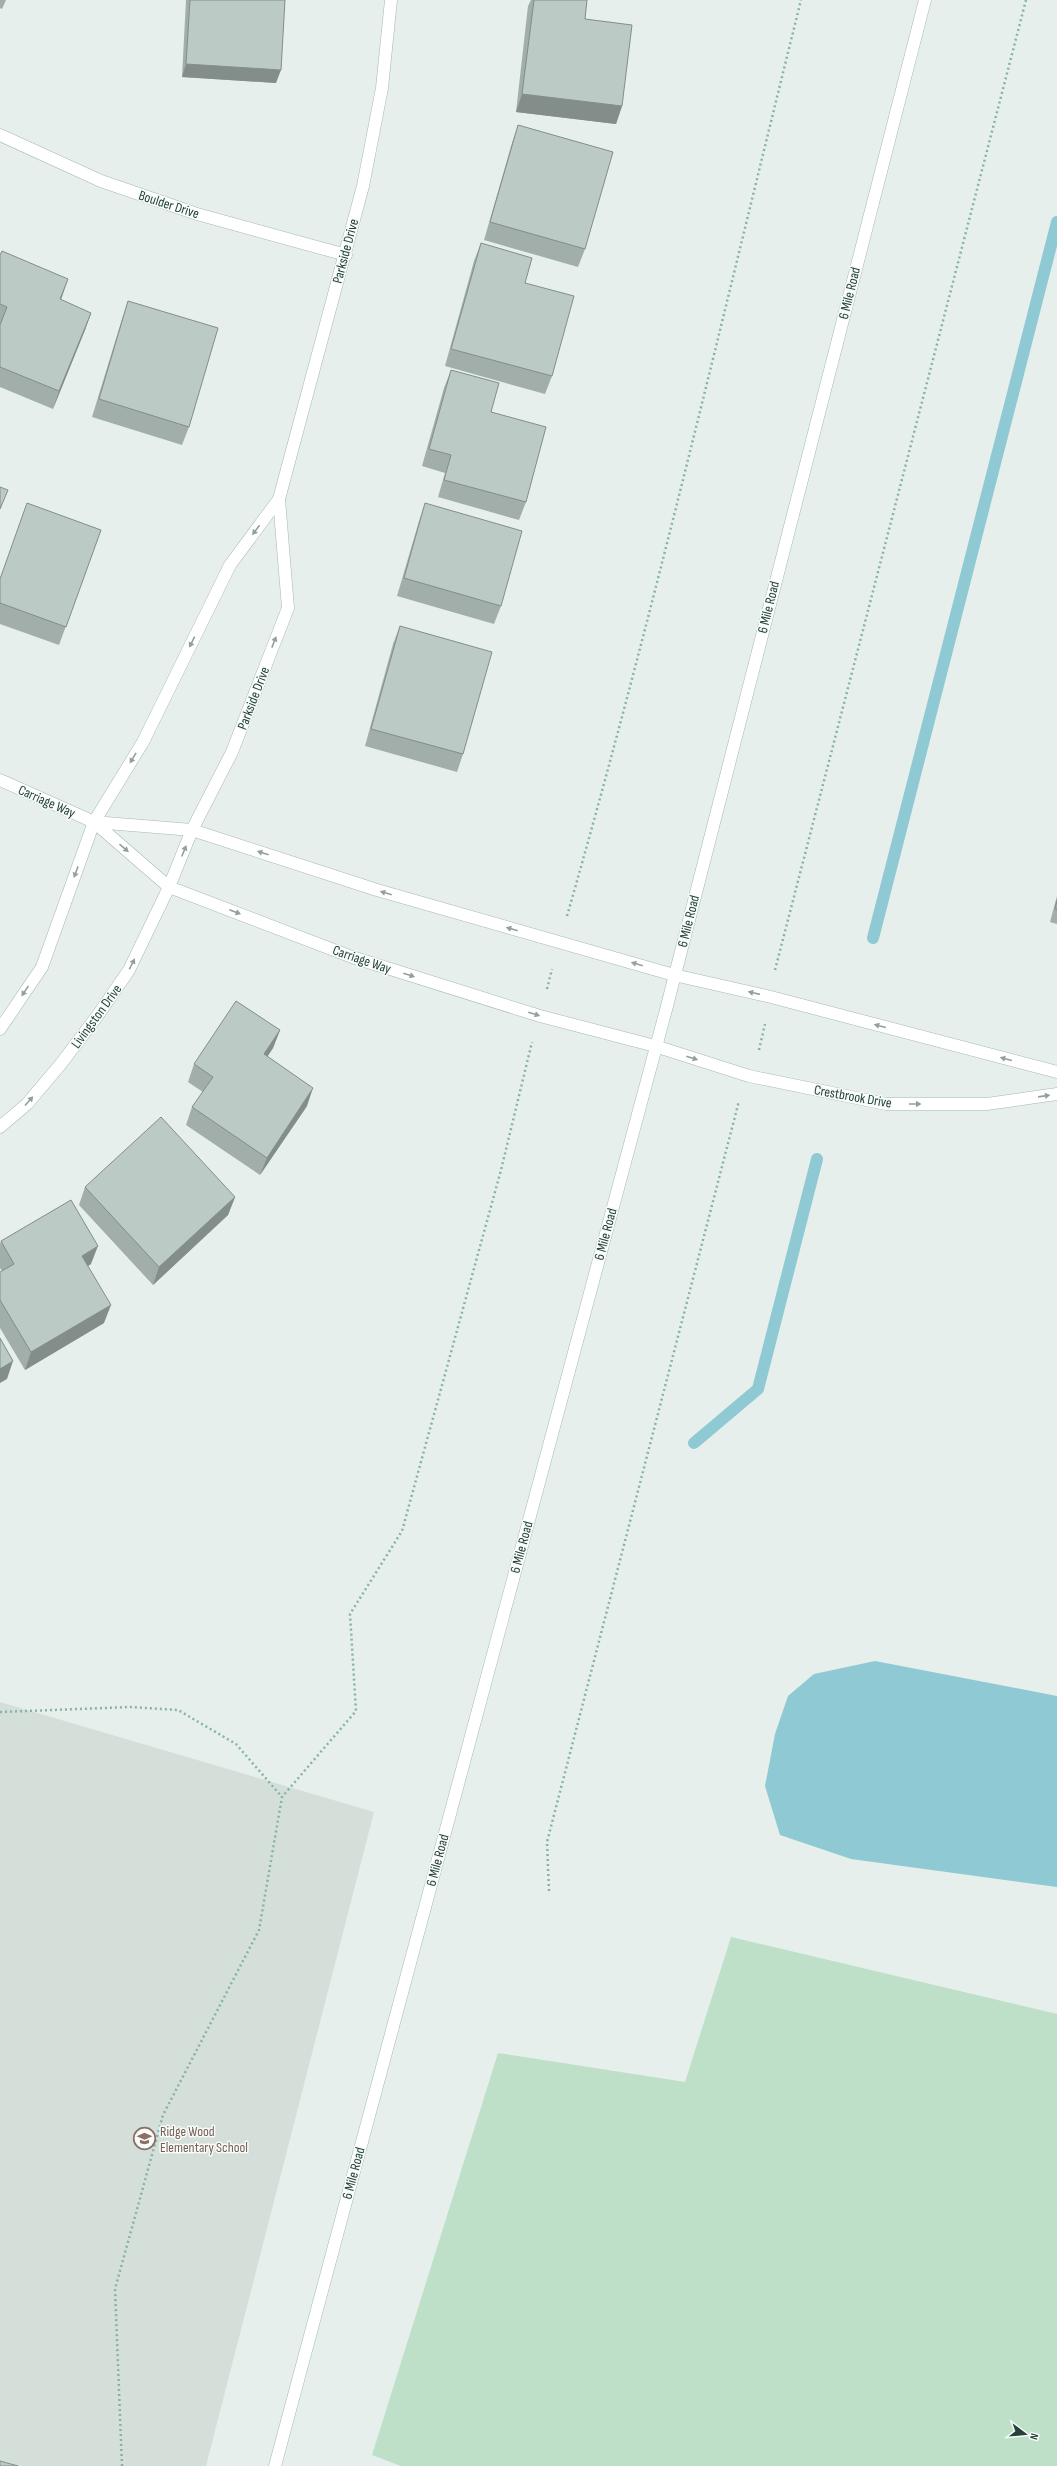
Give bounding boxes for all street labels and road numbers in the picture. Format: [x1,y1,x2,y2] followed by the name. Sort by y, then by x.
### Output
[136,187,201,222] street label: Boulder Drive
[329,217,362,285] street label: Parkside Drive
[835,265,864,321] street label: 6 Mile Road
[754,579,783,635] street label: 6 Mile Road
[234,664,273,732] street label: Parkside Drive
[16,781,79,822] street label: Carriage Way
[674,893,703,949] street label: 6 Mile Road
[330,942,394,978] street label: Carriage Way
[67,981,125,1052] street label: Livingston Drive
[813,1081,893,1112] street label: Crestbrook Drive
[590,1206,621,1262] street label: 6 Mile Road
[506,1519,537,1575] street label: 6 Mile Road
[422,1832,453,1888] street label: 6 Mile Road
[338,2145,369,2201] street label: 6 Mile Road

